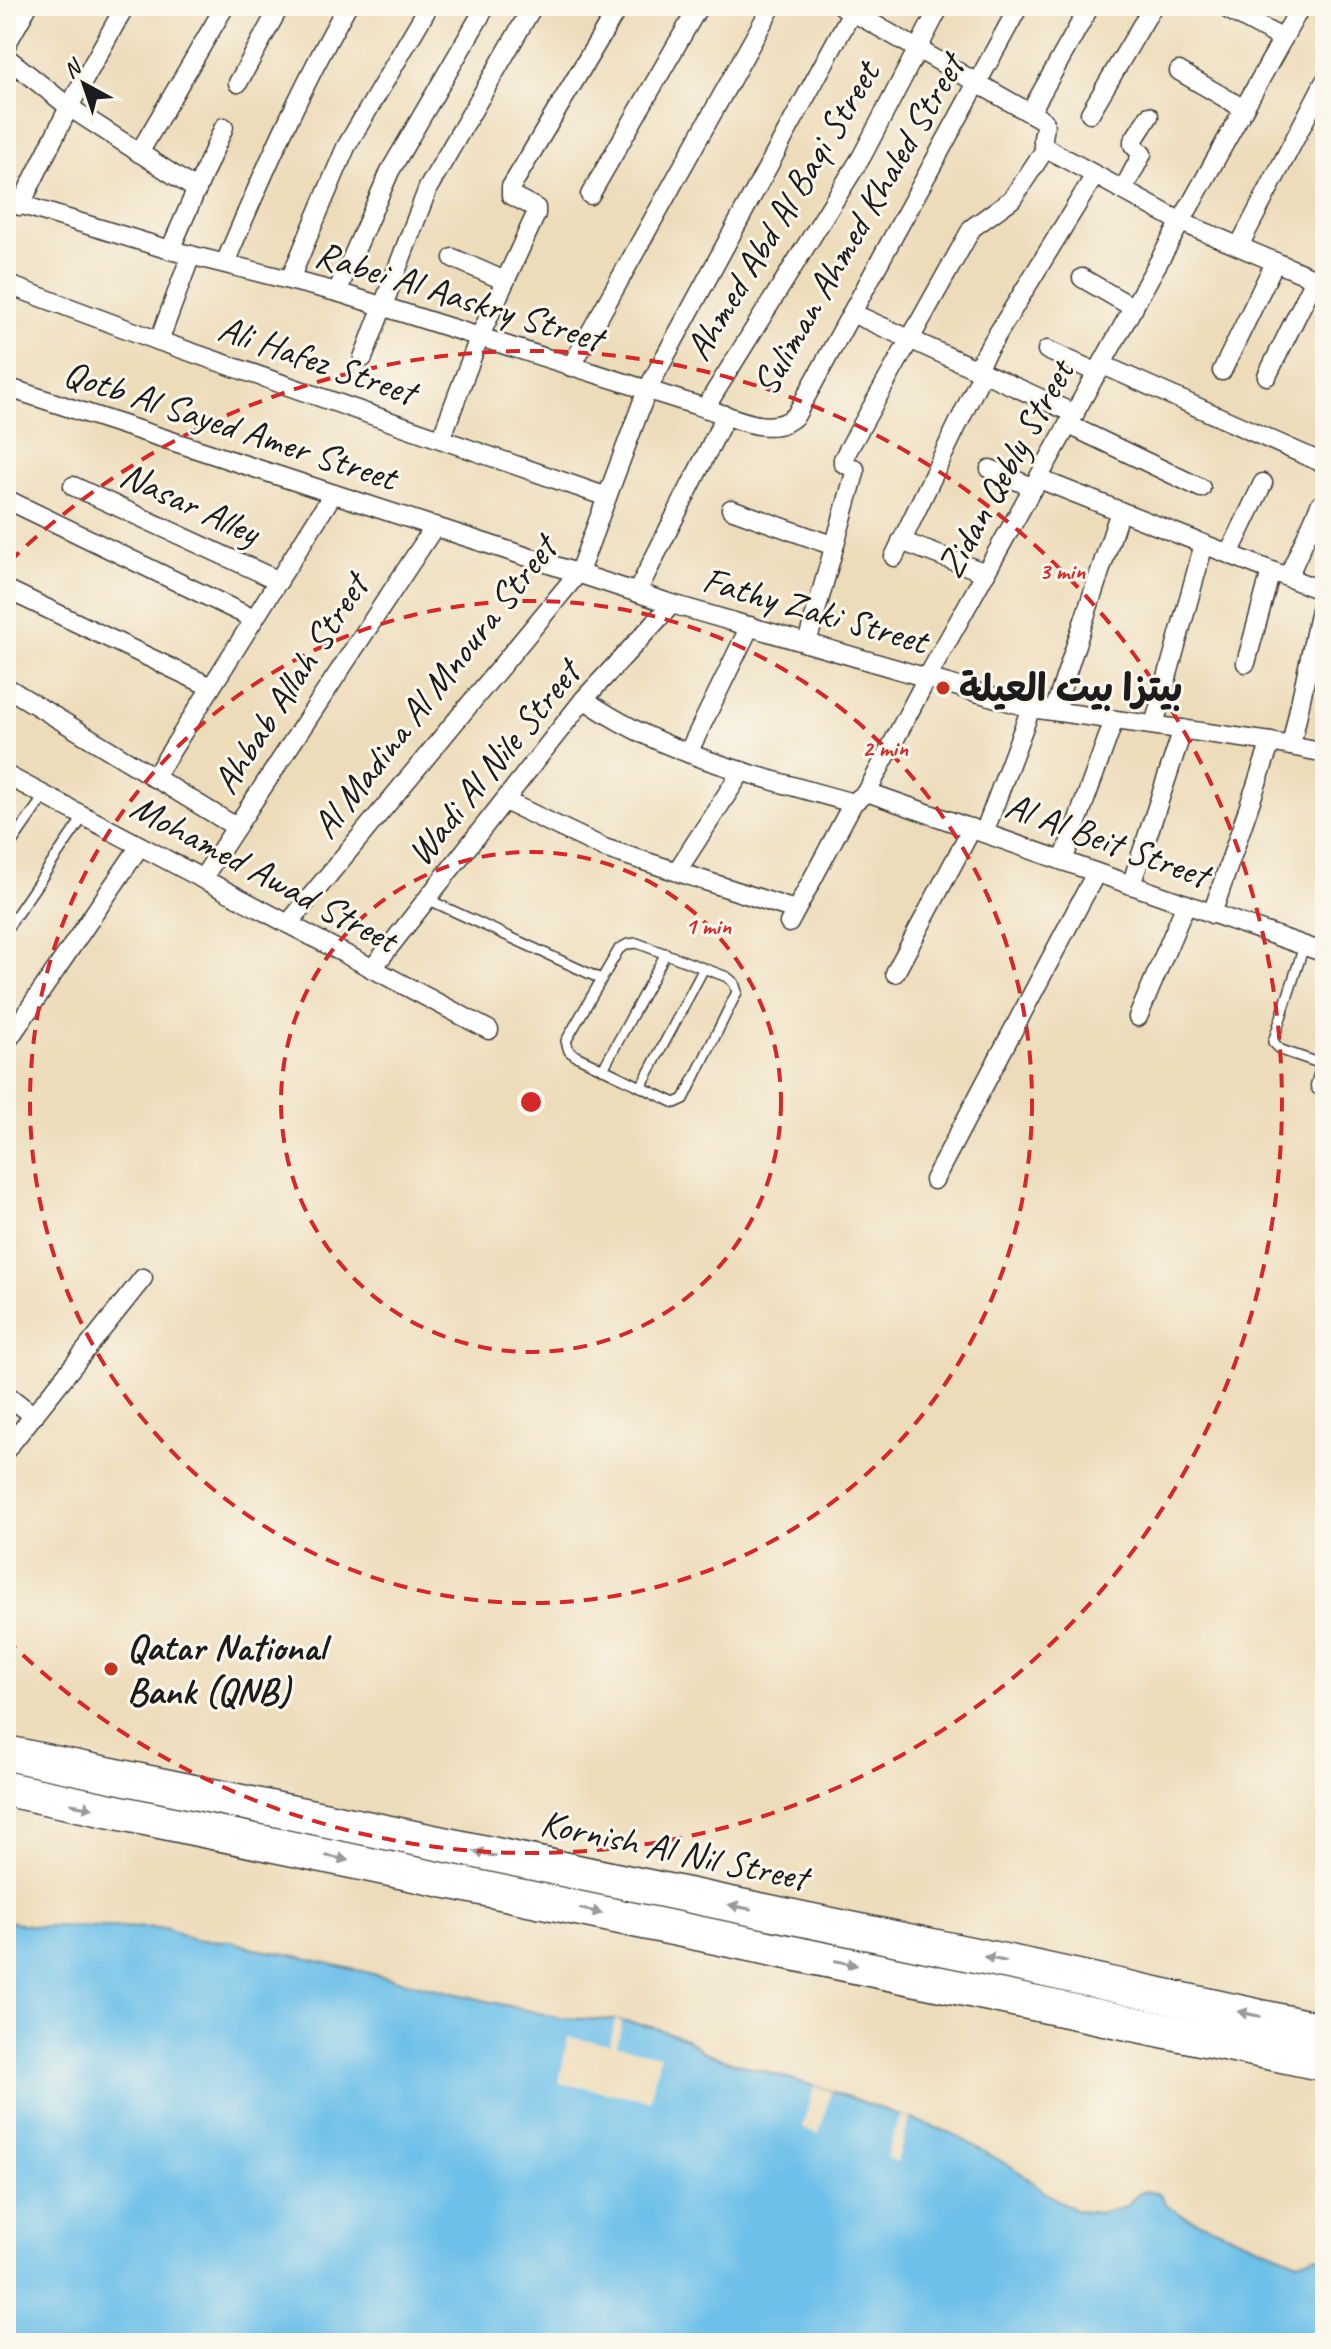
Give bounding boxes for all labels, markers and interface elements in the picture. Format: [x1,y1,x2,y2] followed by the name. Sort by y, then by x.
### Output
[741,42,977,404] street label: Suliman Ahmed Khaled Street
[44,44,124,124] north arrow
[674,50,891,369] street label: Ahmed Abd Al Baqi Street
[58,52,89,85] text: N
[310,230,613,364] street label: Rabei Al Aaskry Street
[212,304,427,417] street label: Ali Hafez Street
[58,349,405,502] street label: Qotb Al Sayed Amer Street
[926,349,1086,586] street label: Zidan Qebly Street
[113,450,270,557] street label: Nasar Alley
[301,522,570,847] street label: Al Madina Al Mnoura Street
[697,556,936,665] street label: Fathy Zaki Street
[1039,556,1086,586] text: 3 min
[202,561,381,802] street label: Ahbab Allah Street
[396,647,593,875] street label: Wadi Al Nile Street
[959,665,1183,712] place label: بيتزا بيت العيلة
[934,679,952,697] marker: بيتزا بيت العيلة
[862,733,909,763] text: 2 min
[999,782,1220,900] street label: Al Al Beit Street
[123,783,408,965] street label: Mohamed Awad Street
[685,911,732,941] text: 1 min
[517,1088,545,1116] centre of rings
[127,1624,333,1715] place label: Qatar National Bank (QNB)
[102,1660,120,1678] marker: Qatar National Bank (QNB)
[537,1799,817,1902] street label: Kornish Al Nil Street
[70,1801,95,1813] one-way arrow
[473,1848,498,1860] one-way arrow
[325,1852,350,1864] one-way arrow
[727,1900,752,1913] one-way arrow
[579,1905,604,1917] one-way arrow
[982,1952,1007,1965] one-way arrow
[834,1958,859,1970] one-way arrow
[1236,2007,1261,2020] one-way arrow

